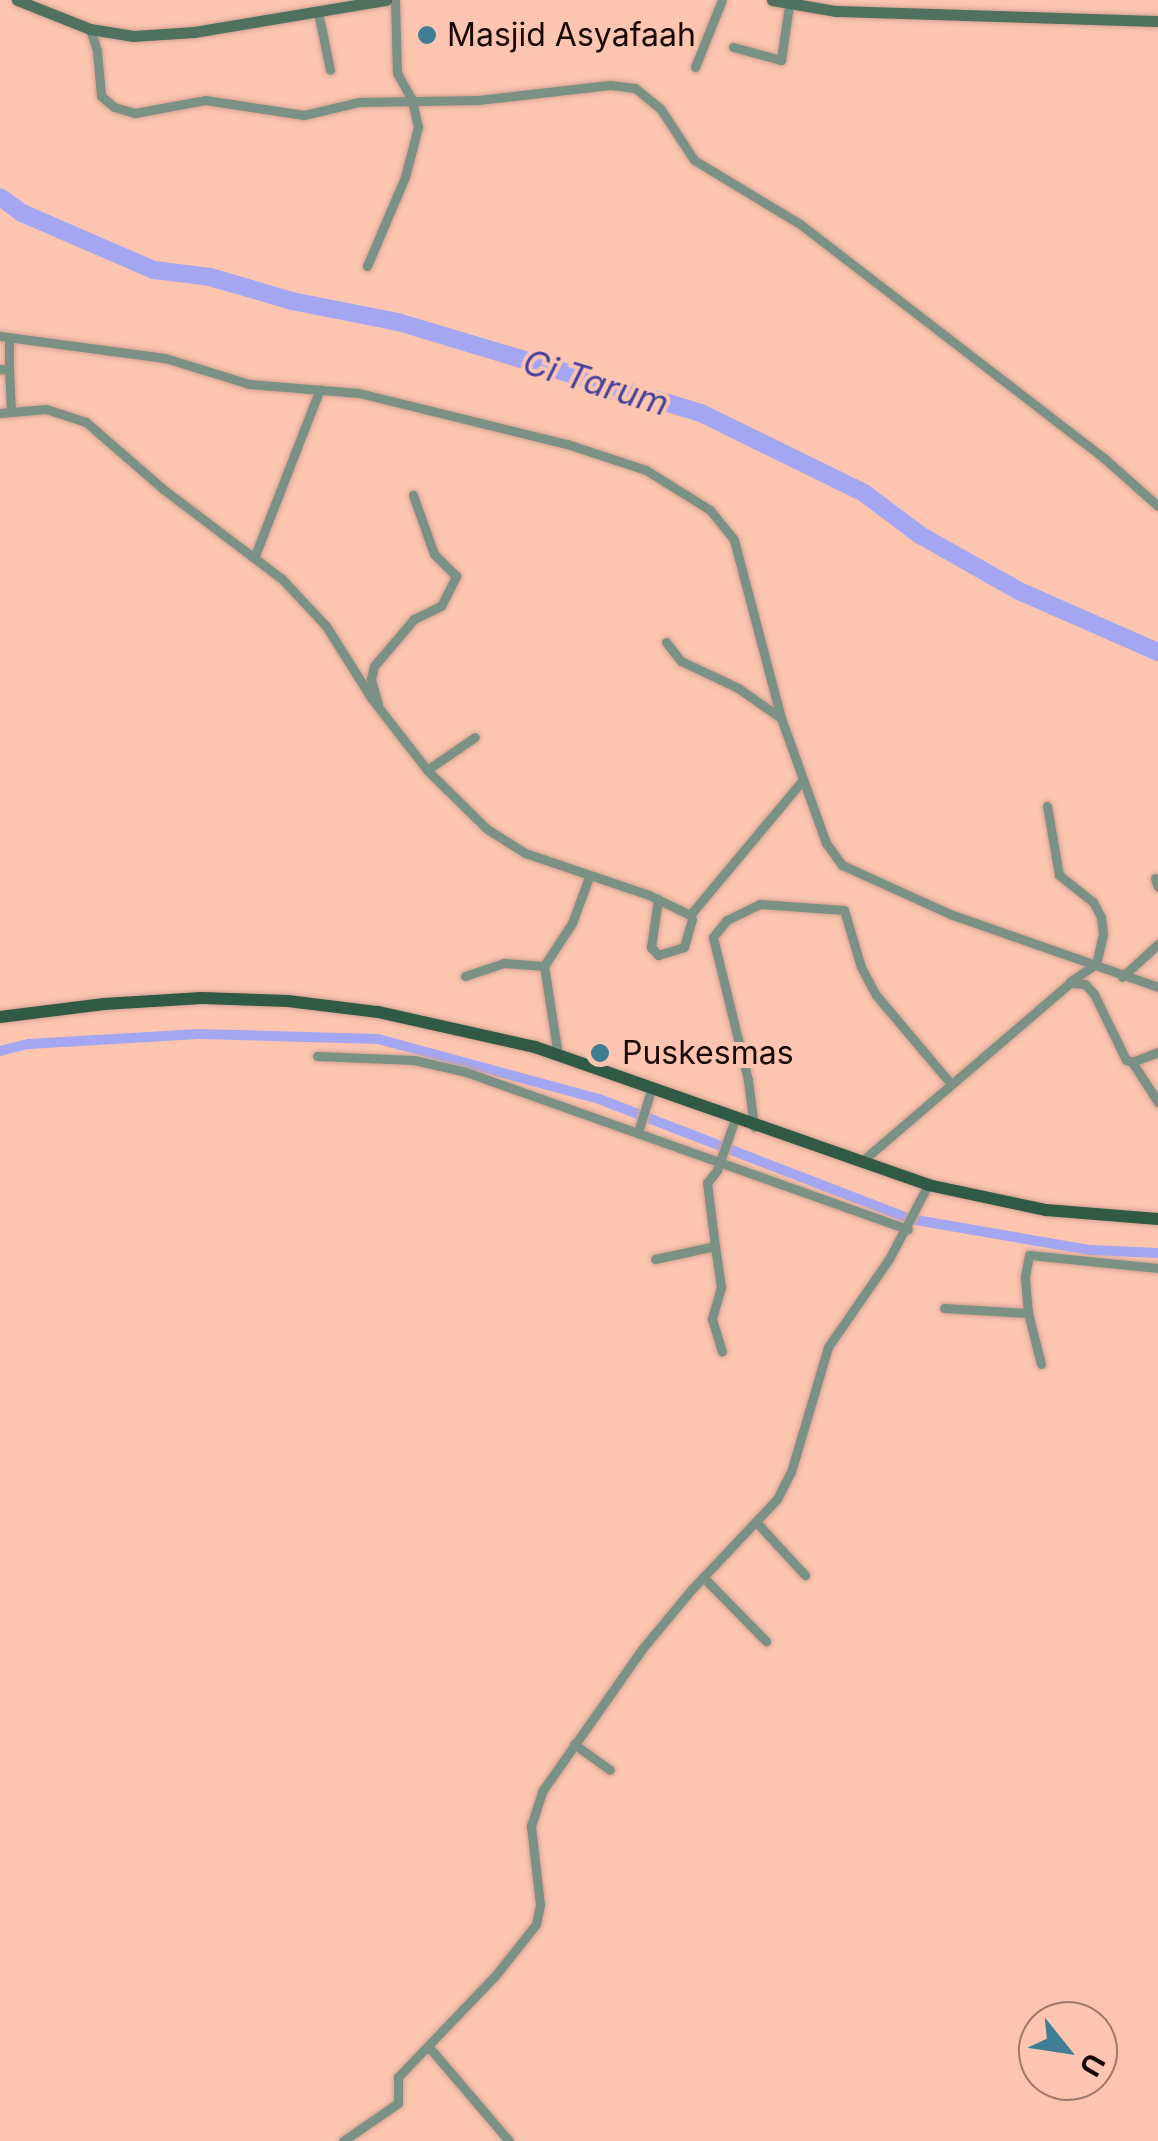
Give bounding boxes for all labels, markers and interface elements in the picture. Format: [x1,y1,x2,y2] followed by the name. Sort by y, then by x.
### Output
[447,16,696,54] place label: Masjid Asyafaah
[416,24,438,46] marker: Masjid Asyafaah
[518,340,674,424] water label: Ci Tarum
[622,1034,794,1072] place label: Puskesmas
[587,1040,613,1066] marker: Puskesmas
[1018,2001,1118,2101] north arrow
[1072,2048,1112,2082] text: U

